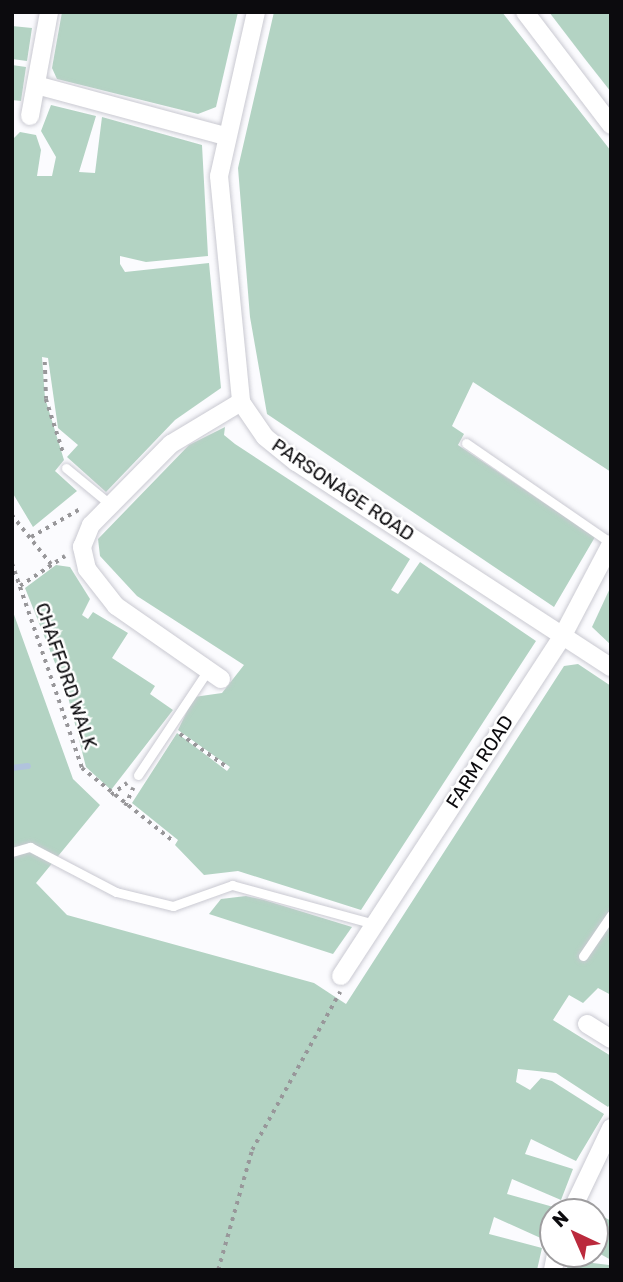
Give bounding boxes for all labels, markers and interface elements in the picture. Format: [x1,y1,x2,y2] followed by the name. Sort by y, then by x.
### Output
[267,434,419,546] street label: PARSONAGE ROAD
[30,600,102,752] street label: CHAFFORD WALK
[442,711,518,813] street label: FARM ROAD
[539,1198,609,1268] north arrow
[548,1206,573,1232] text: N

